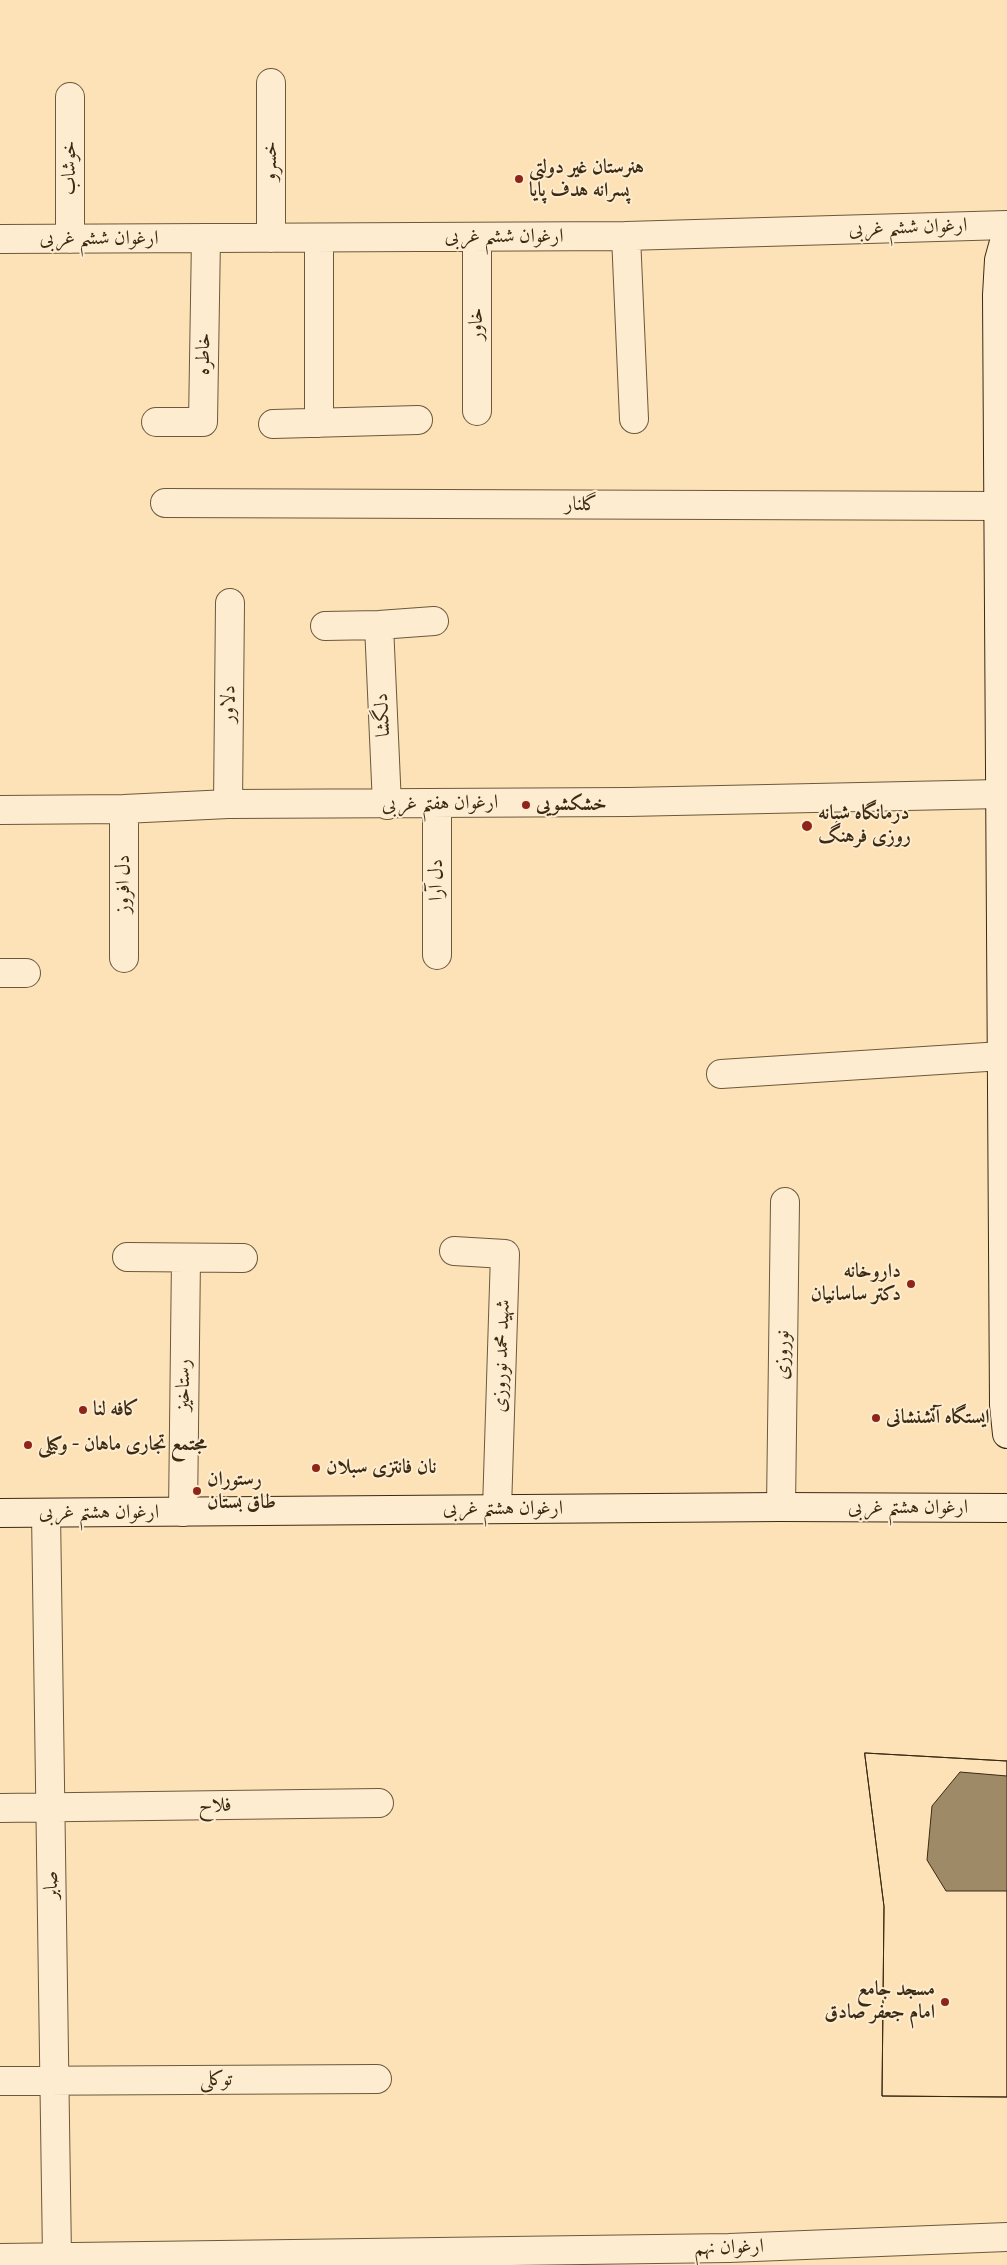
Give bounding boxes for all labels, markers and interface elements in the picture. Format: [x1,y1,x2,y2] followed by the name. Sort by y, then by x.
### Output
[58,141,82,195] street label: خوشاب
[259,141,283,181] street label: خسرو
[529,156,644,203] place label: هنرستان غیر دولتی پسرانه هدف پایا
[513,173,525,185] marker: هنرستان غیر دولتی پسرانه هدف پایا
[848,214,968,242] street label: ارغوان ششم غربی
[444,225,564,249] street label: ارغوان ششم غربی
[39,227,159,251] street label: ارغوان ششم غربی
[465,308,489,340] street label: خاور
[192,333,216,375] street label: خاطره
[565,493,597,517] street label: گلنار
[217,685,241,723] street label: دلاور
[370,692,396,738] street label: دلگشا
[382,791,498,817] street label: ارغوان هفتم غربی
[536,793,607,817] place label: خشکشویی
[520,799,532,811] marker: خشکشویی
[818,802,911,849] place label: درمانگاه شبانه روزی فرهنگ
[800,819,814,833] marker: درمانگاه شبانه روزی فرهنگ
[112,855,136,913] street label: دل افروز
[425,859,449,901] street label: دل آرا
[811,1260,901,1307] place label: داروخانه دکتر ساسانیان
[905,1278,917,1290] marker: داروخانه دکتر ساسانیان
[488,1299,516,1413] street label: شهید محمد نوروزی
[771,1330,795,1380] street label: نوروزی
[172,1359,196,1411] street label: رستاخیز
[93,1398,139,1422] place label: کافه لنا
[77,1404,89,1416] marker: کافه لنا
[886,1406,990,1430] place label: ایستگاه آتشنشانی
[870,1412,882,1424] marker: ایستگاه آتشنشانی
[38,1433,207,1457] place label: مجتمع تجاری ماهان - وکیلی
[22,1439,34,1451] marker: مجتمع تجاری ماهان - وکیلی
[326,1456,437,1480] place label: نان فانتزی سبلان
[310,1462,322,1474] marker: نان فانتزی سبلان
[207,1468,276,1515] place label: رستوران طاق بستان
[191,1485,203,1497] marker: رستوران طاق بستان
[848,1496,968,1520] street label: ارغوان هشتم غربی
[443,1497,563,1521] street label: ارغوان هشتم غربی
[39,1501,159,1525] street label: ارغوان هشتم غربی
[198,1794,232,1818] street label: فلاح
[40,1871,64,1899] street label: صابر
[824,1978,935,2025] place label: مسجد جامع امام جعفر صادق
[939,1996,951,2008] marker: مسجد جامع امام جعفر صادق
[200,2068,232,2092] street label: توکلی
[694,2235,764,2261] street label: ارغوان نهم

